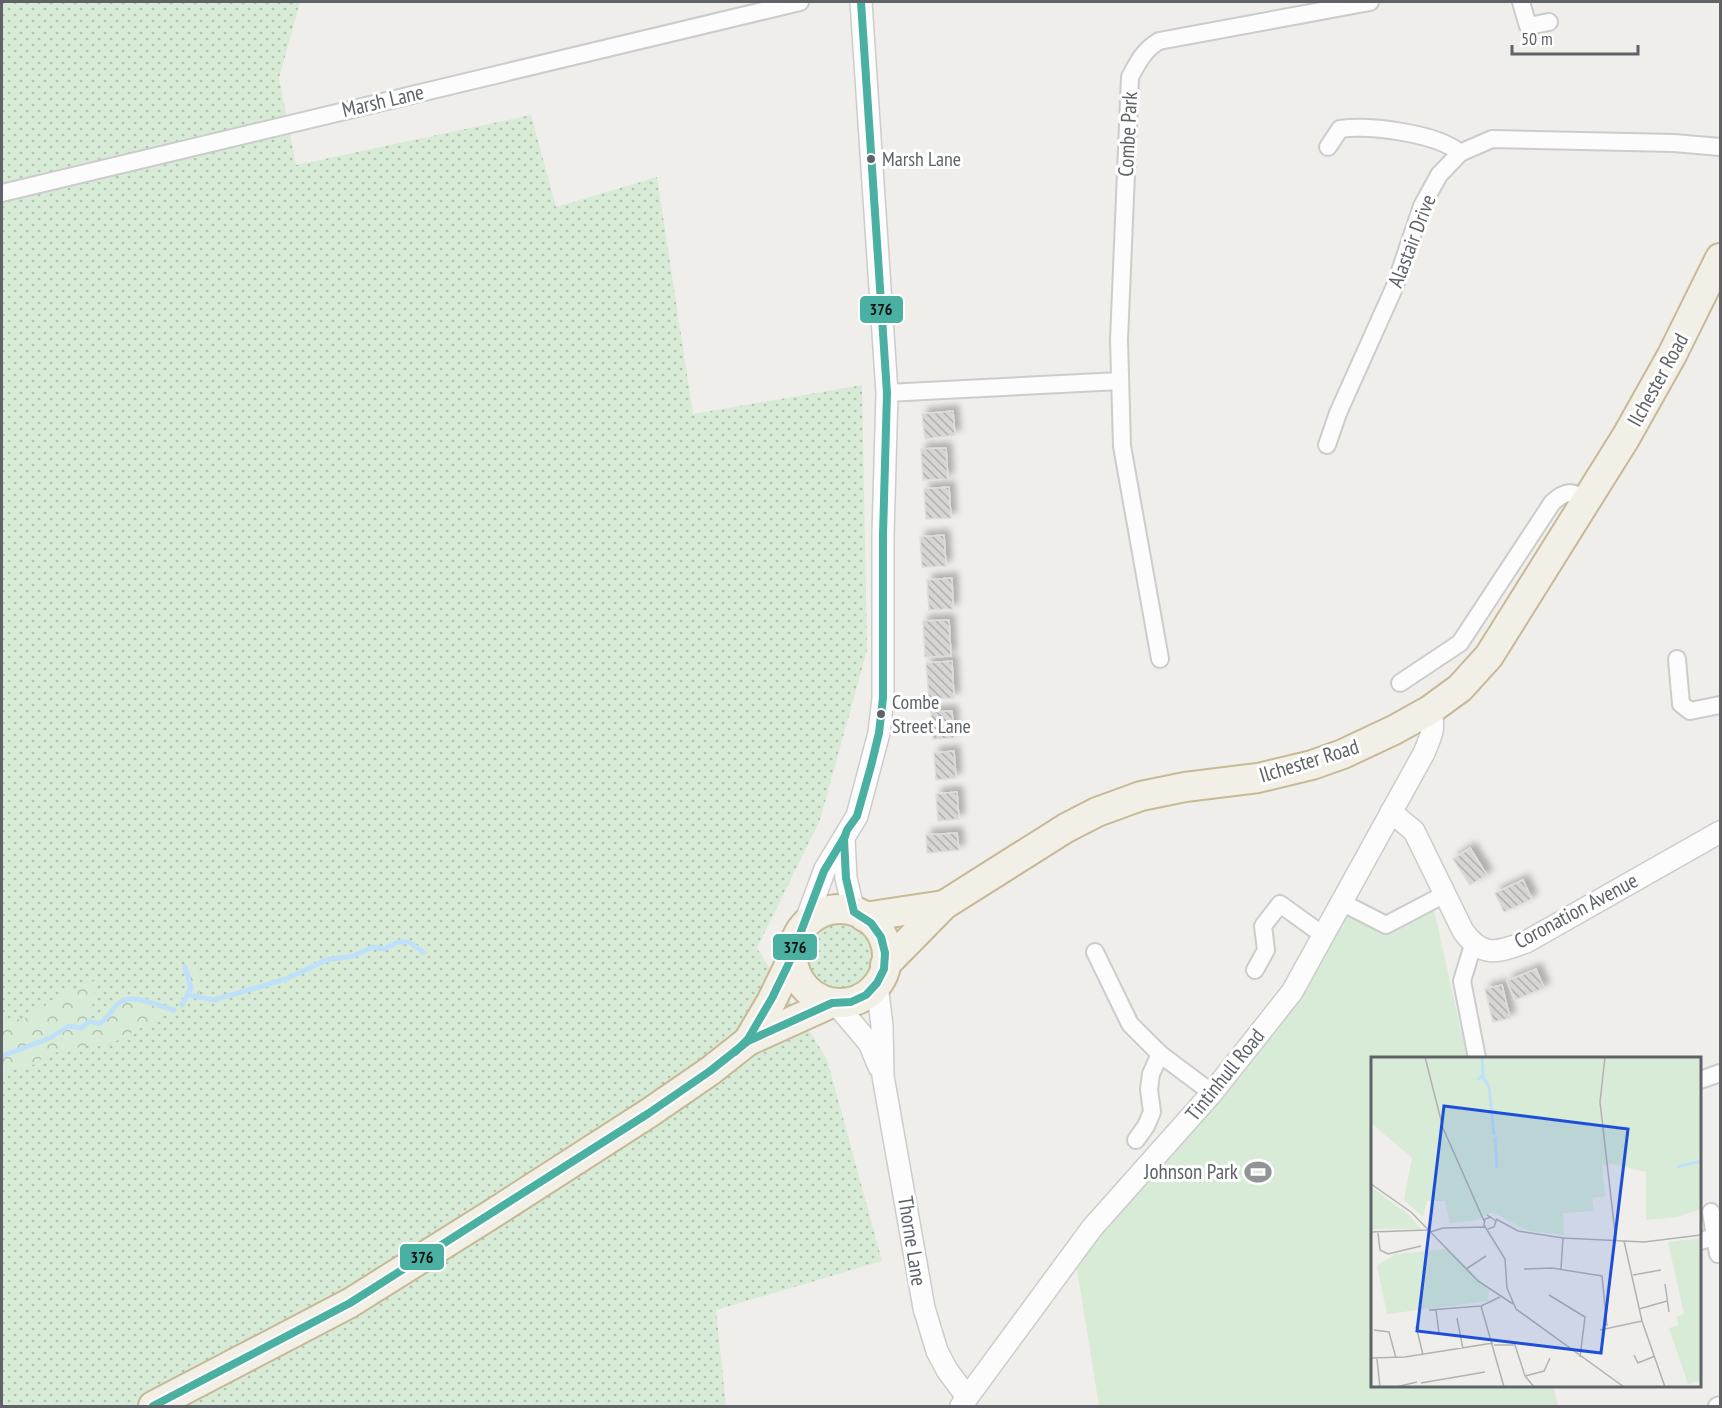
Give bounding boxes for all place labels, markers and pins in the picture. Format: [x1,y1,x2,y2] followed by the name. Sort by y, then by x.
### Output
[882,146,961,172] place label: Marsh Lane
[865,153,877,165] marker: Marsh Lane
[892,689,971,739] place label: Combe Street Lane
[875,708,887,720] marker: Combe Street Lane
[1243,1157,1273,1187] sports icon: Johnson Park
[1143,1158,1238,1185] place label: Johnson Park

